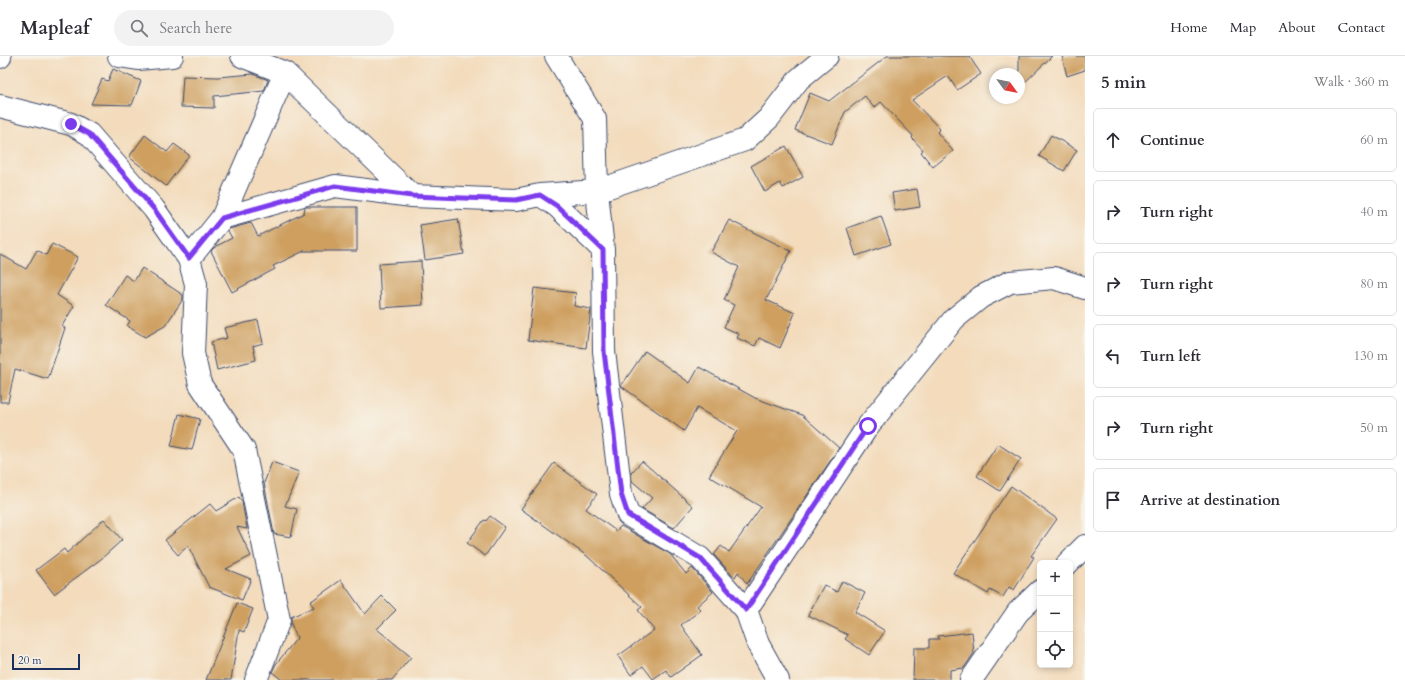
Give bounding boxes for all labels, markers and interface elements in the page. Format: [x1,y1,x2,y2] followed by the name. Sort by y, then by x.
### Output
[114,10,394,46] search box
[20,15,90,41] text: Mapleaf
[128,17,150,39] icon: search
[160,18,232,38] text: Search here
[1170,18,1208,37] text: Home
[1230,18,1256,37] text: Map
[1278,18,1315,37] text: About
[1337,18,1385,37] text: Contact
[989,68,1025,104] north arrow
[1101,71,1146,94] text: 5 min
[1314,73,1389,91] text: Walk · 360 m
[62,115,80,133] route end
[1102,129,1124,151] icon: ahead
[1140,130,1205,150] text: Continue
[1360,131,1388,149] text: 60 m
[1102,201,1124,223] icon: right
[1140,202,1213,222] text: Turn right
[1360,203,1388,221] text: 40 m
[1102,273,1124,295] icon: right
[1140,274,1213,294] text: Turn right
[1360,275,1388,293] text: 80 m
[1102,345,1124,367] icon: left
[1140,346,1201,366] text: Turn left
[1354,347,1388,365] text: 130 m
[859,417,877,435] route start
[1102,417,1124,439] icon: right
[1140,418,1213,438] text: Turn right
[1360,419,1388,437] text: 50 m
[1102,489,1124,511] icon: arrive
[1140,490,1280,510] text: Arrive at destination
[1037,560,1073,668] map controls
[1037,560,1073,596] button: +
[1037,596,1073,632] button: −
[1037,632,1073,668] button: locate
[12,652,80,671] scale bar
[18,653,42,668] text: 20 m

